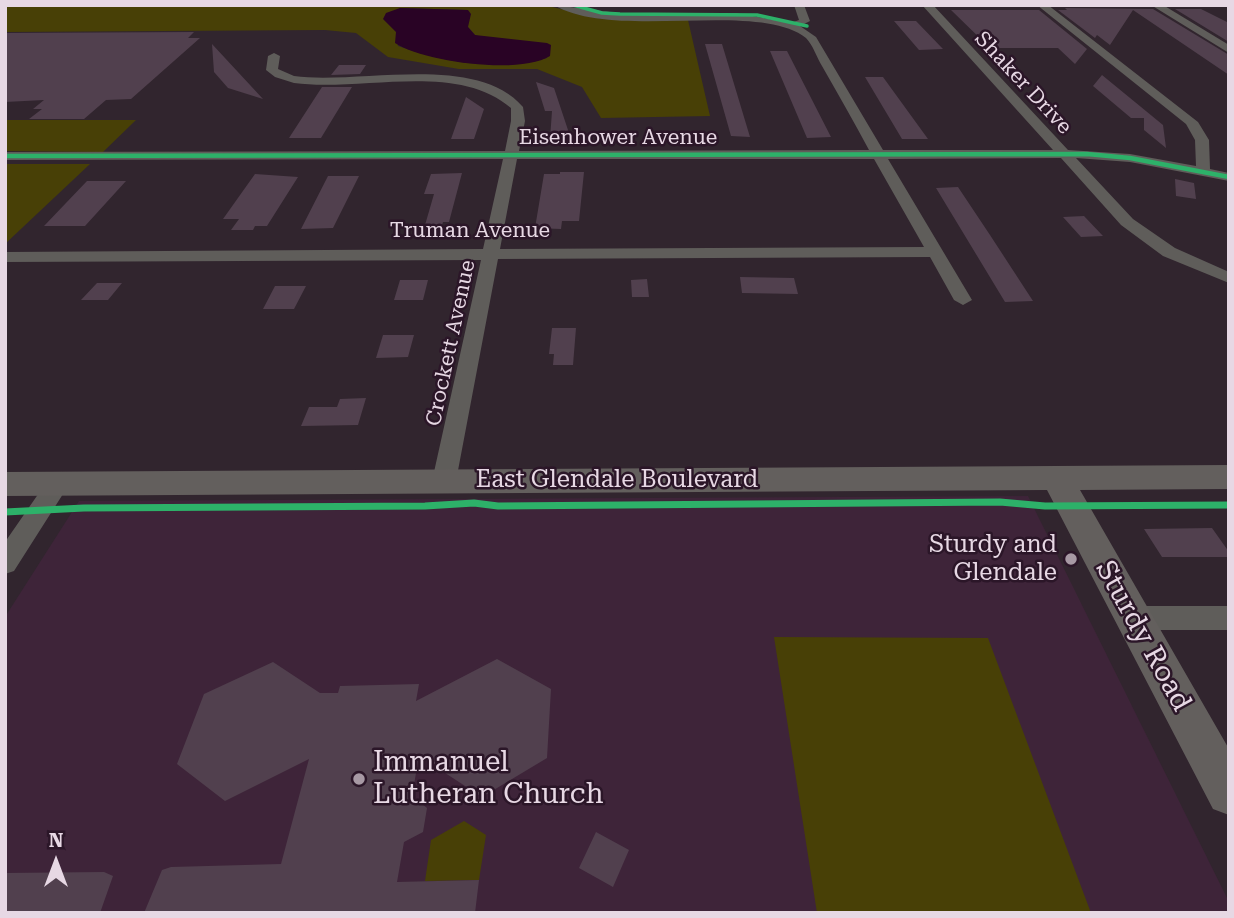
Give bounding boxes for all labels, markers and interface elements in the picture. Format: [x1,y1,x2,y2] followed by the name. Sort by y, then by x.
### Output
[969,26,1077,140] street label: Shaker Drive
[519,125,717,151] street label: Eisenhower Avenue
[390,218,550,244] street label: Truman Avenue
[421,258,481,428] street label: Crockett Avenue
[476,466,758,494] street label: East Glendale Boulevard
[929,531,1057,587] place label: Sturdy and Glendale
[1063,551,1079,567] marker: Sturdy and Glendale
[1088,555,1198,717] street label: Sturdy Road
[373,746,604,812] place label: Immanuel Lutheran Church
[351,771,367,787] marker: Immanuel Lutheran Church
[21,827,91,897] north arrow
[49,829,63,852] text: N

